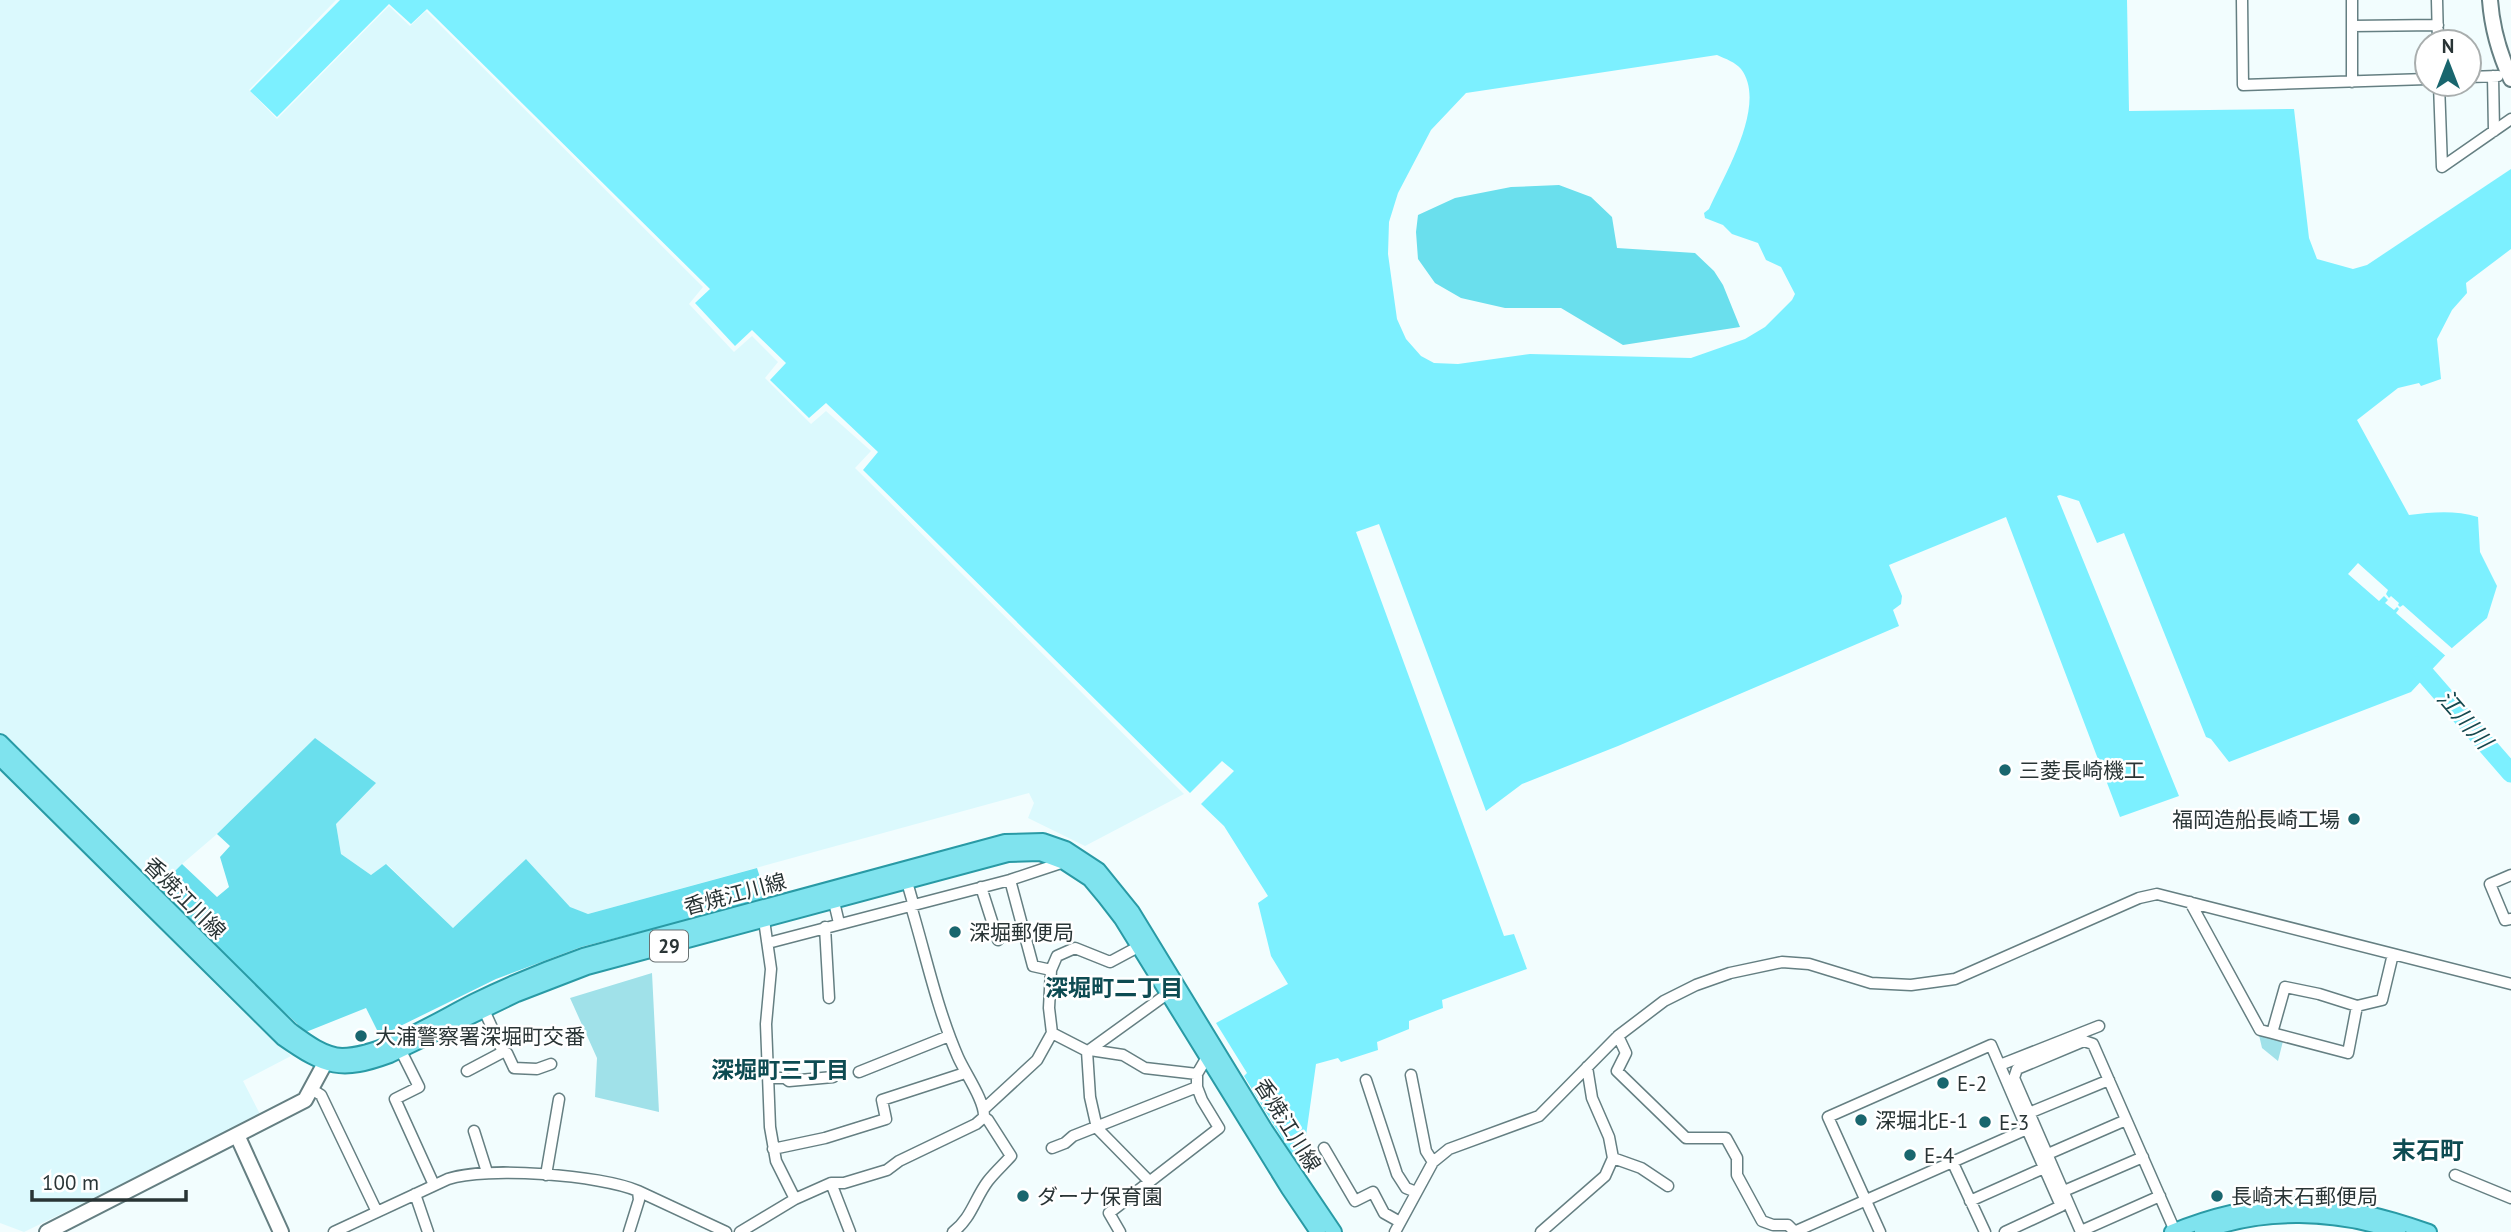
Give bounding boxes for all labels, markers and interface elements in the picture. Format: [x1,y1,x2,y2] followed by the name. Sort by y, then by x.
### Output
[2413,28,2483,98] north arrow
[2442,34,2454,58] text: N
[2431,683,2501,757] water label: 江川川
[2019,757,2145,784] place label: 三菱長崎機工
[1997,762,2013,778] marker: 三菱長崎機工
[2172,806,2340,833] place label: 福岡造船長崎工場
[2346,811,2362,827] marker: 福岡造船長崎工場
[138,851,232,945] street label: 香焼江川線
[681,867,789,921] street label: 香焼江川線
[969,919,1074,946] place label: 深堀郵便局
[947,924,963,940] marker: 深堀郵便局
[650,930,688,962] road number: 29
[1045,973,1183,1002] district label: 深堀町二丁目
[375,1023,585,1050] place label: 大浦警察署深堀町交番
[353,1028,369,1044] marker: 大浦警察署深堀町交番
[711,1055,849,1084] district label: 深堀町三丁目
[1957,1070,1987,1097] place label: E-2
[1249,1073,1327,1177] street label: 香焼江川線
[1935,1075,1951,1091] marker: E-2
[1875,1107,1968,1134] place label: 深堀北E-1
[1999,1109,2029,1136] place label: E-3
[1853,1112,1869,1128] marker: 深堀北E-1
[1977,1114,1993,1130] marker: E-3
[2392,1135,2464,1166] district label: 末石町
[1924,1142,1954,1169] place label: E-4
[1902,1147,1918,1163] marker: E-4
[32,1158,186,1202] scale bar
[42,1169,99,1196] text: 100 m
[1037,1183,1163,1210] place label: ダーナ保育園
[2231,1183,2378,1210] place label: 長崎末石郵便局
[1015,1188,1031,1204] marker: ダーナ保育園
[2209,1188,2225,1204] marker: 長崎末石郵便局

